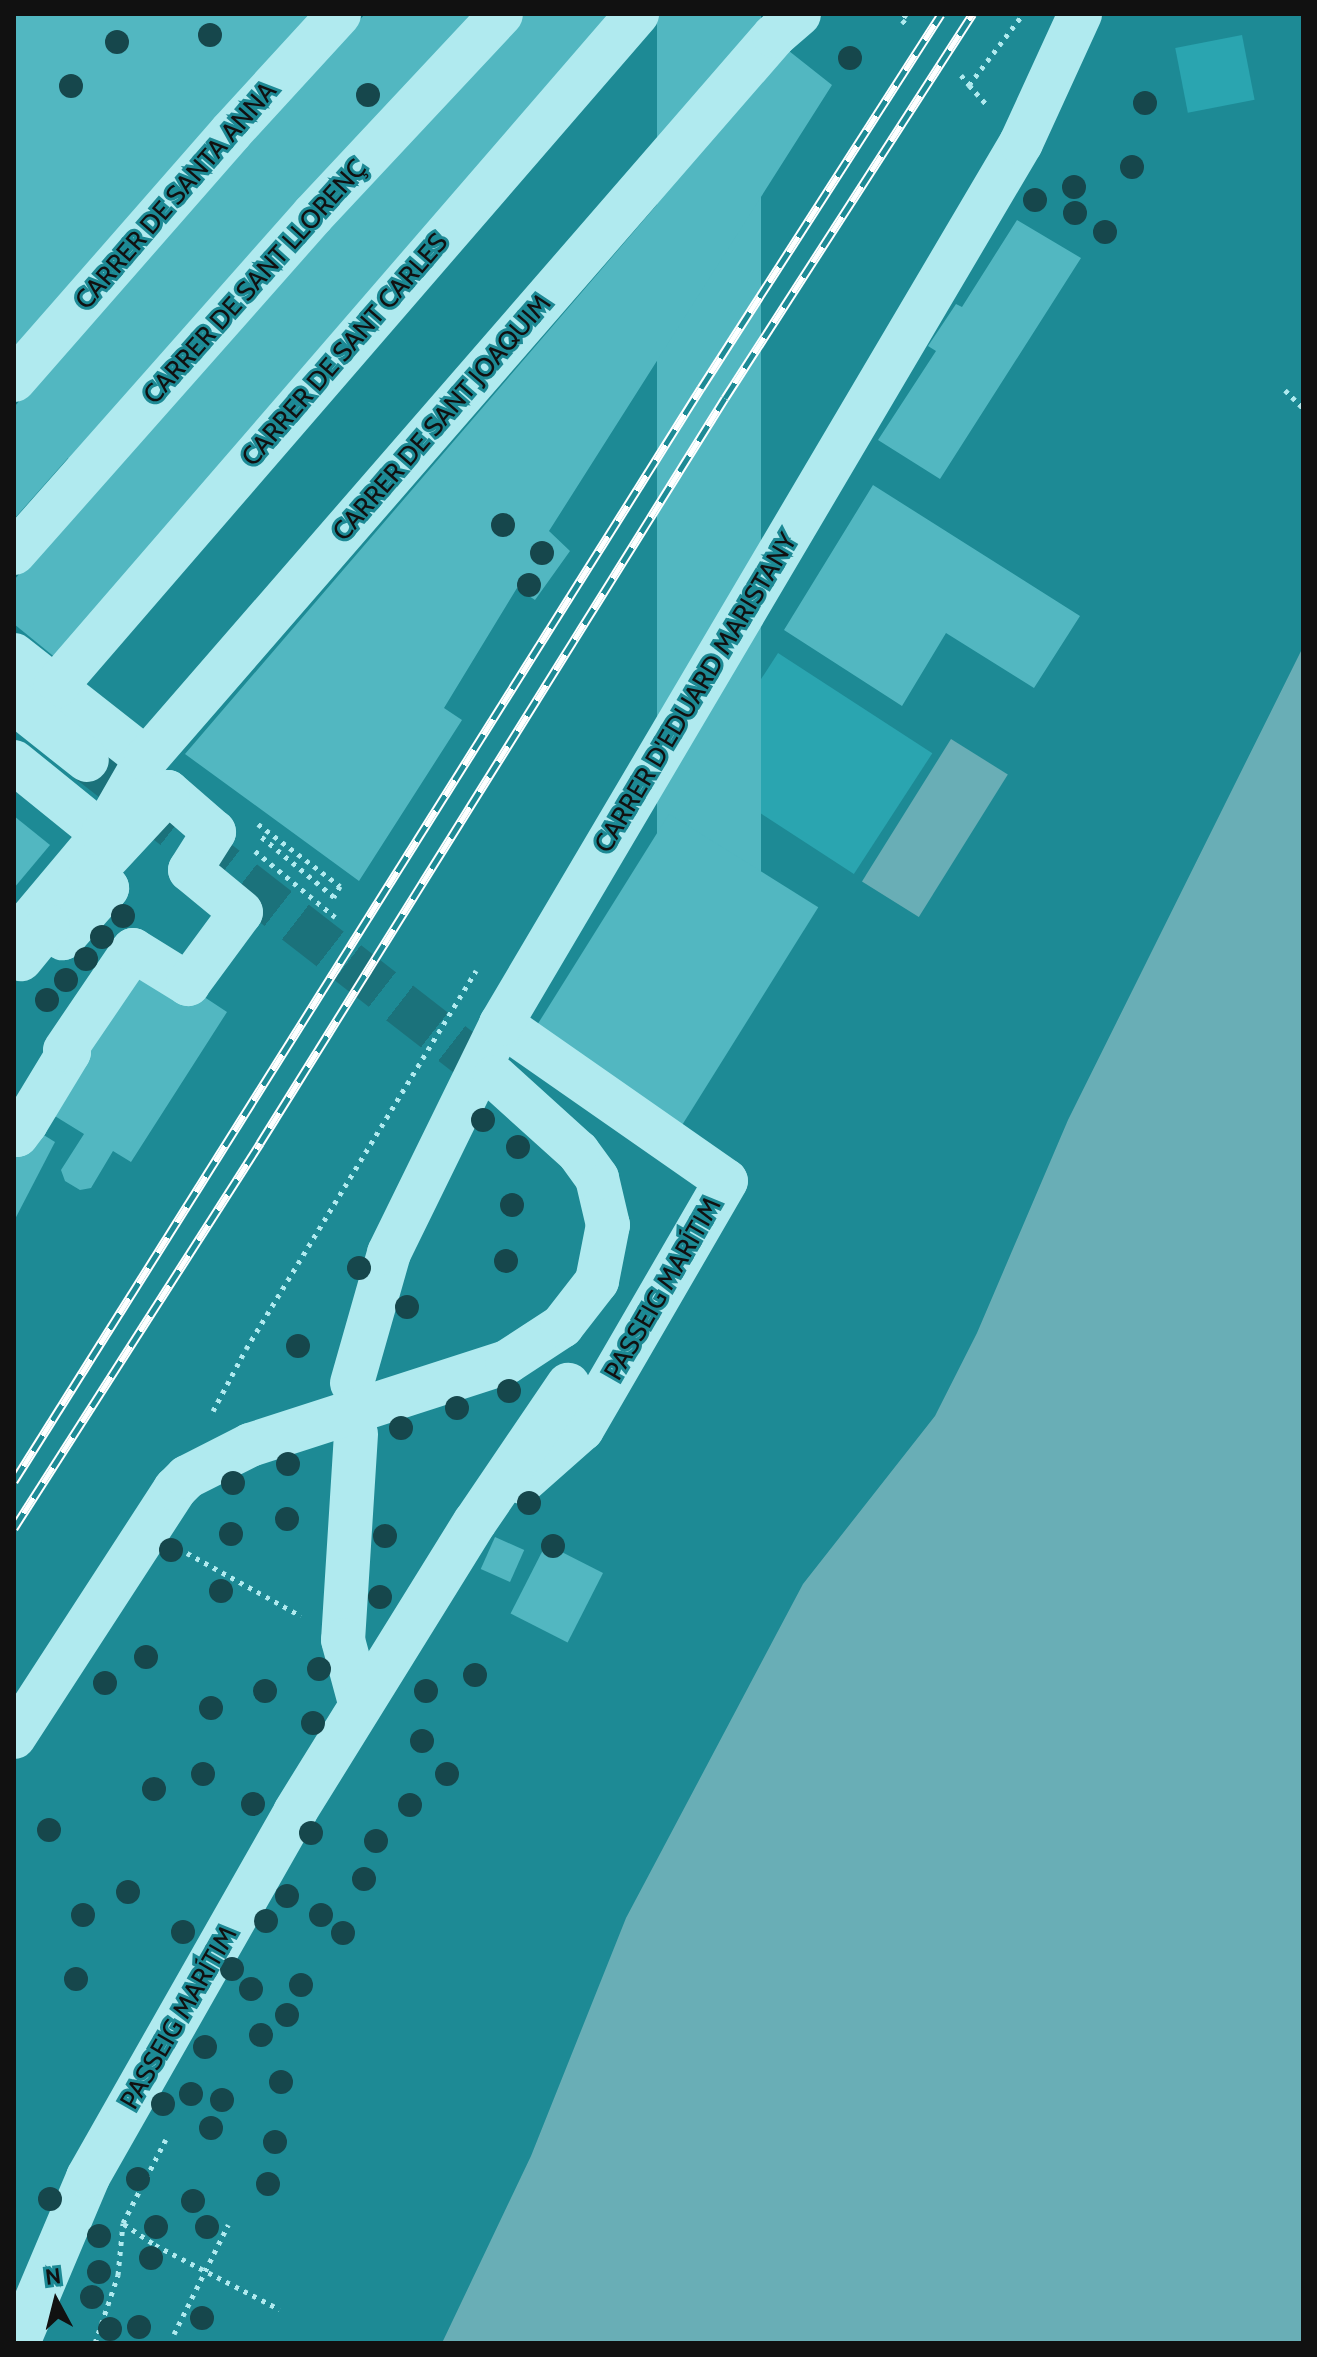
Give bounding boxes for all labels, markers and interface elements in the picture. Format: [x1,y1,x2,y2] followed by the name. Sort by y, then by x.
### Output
[69,76,283,316] street label: CARRER DE SANTA ANNA
[137,154,373,410] street label: CARRER DE SANT LLORENÇ
[235,227,455,473] street label: CARRER DE SANT CARLES
[326,288,558,548] street label: CARRER DE SANT JOAQUIM
[588,528,804,858] street label: CARRER D'EDUARD MARISTANY
[598,1192,728,1386] street label: PASSEIG MARÍTIM
[114,1921,244,2115] street label: PASSEIG MARÍTIM
[16,2261,96,2341] north arrow
[44,2262,62,2291] text: N

